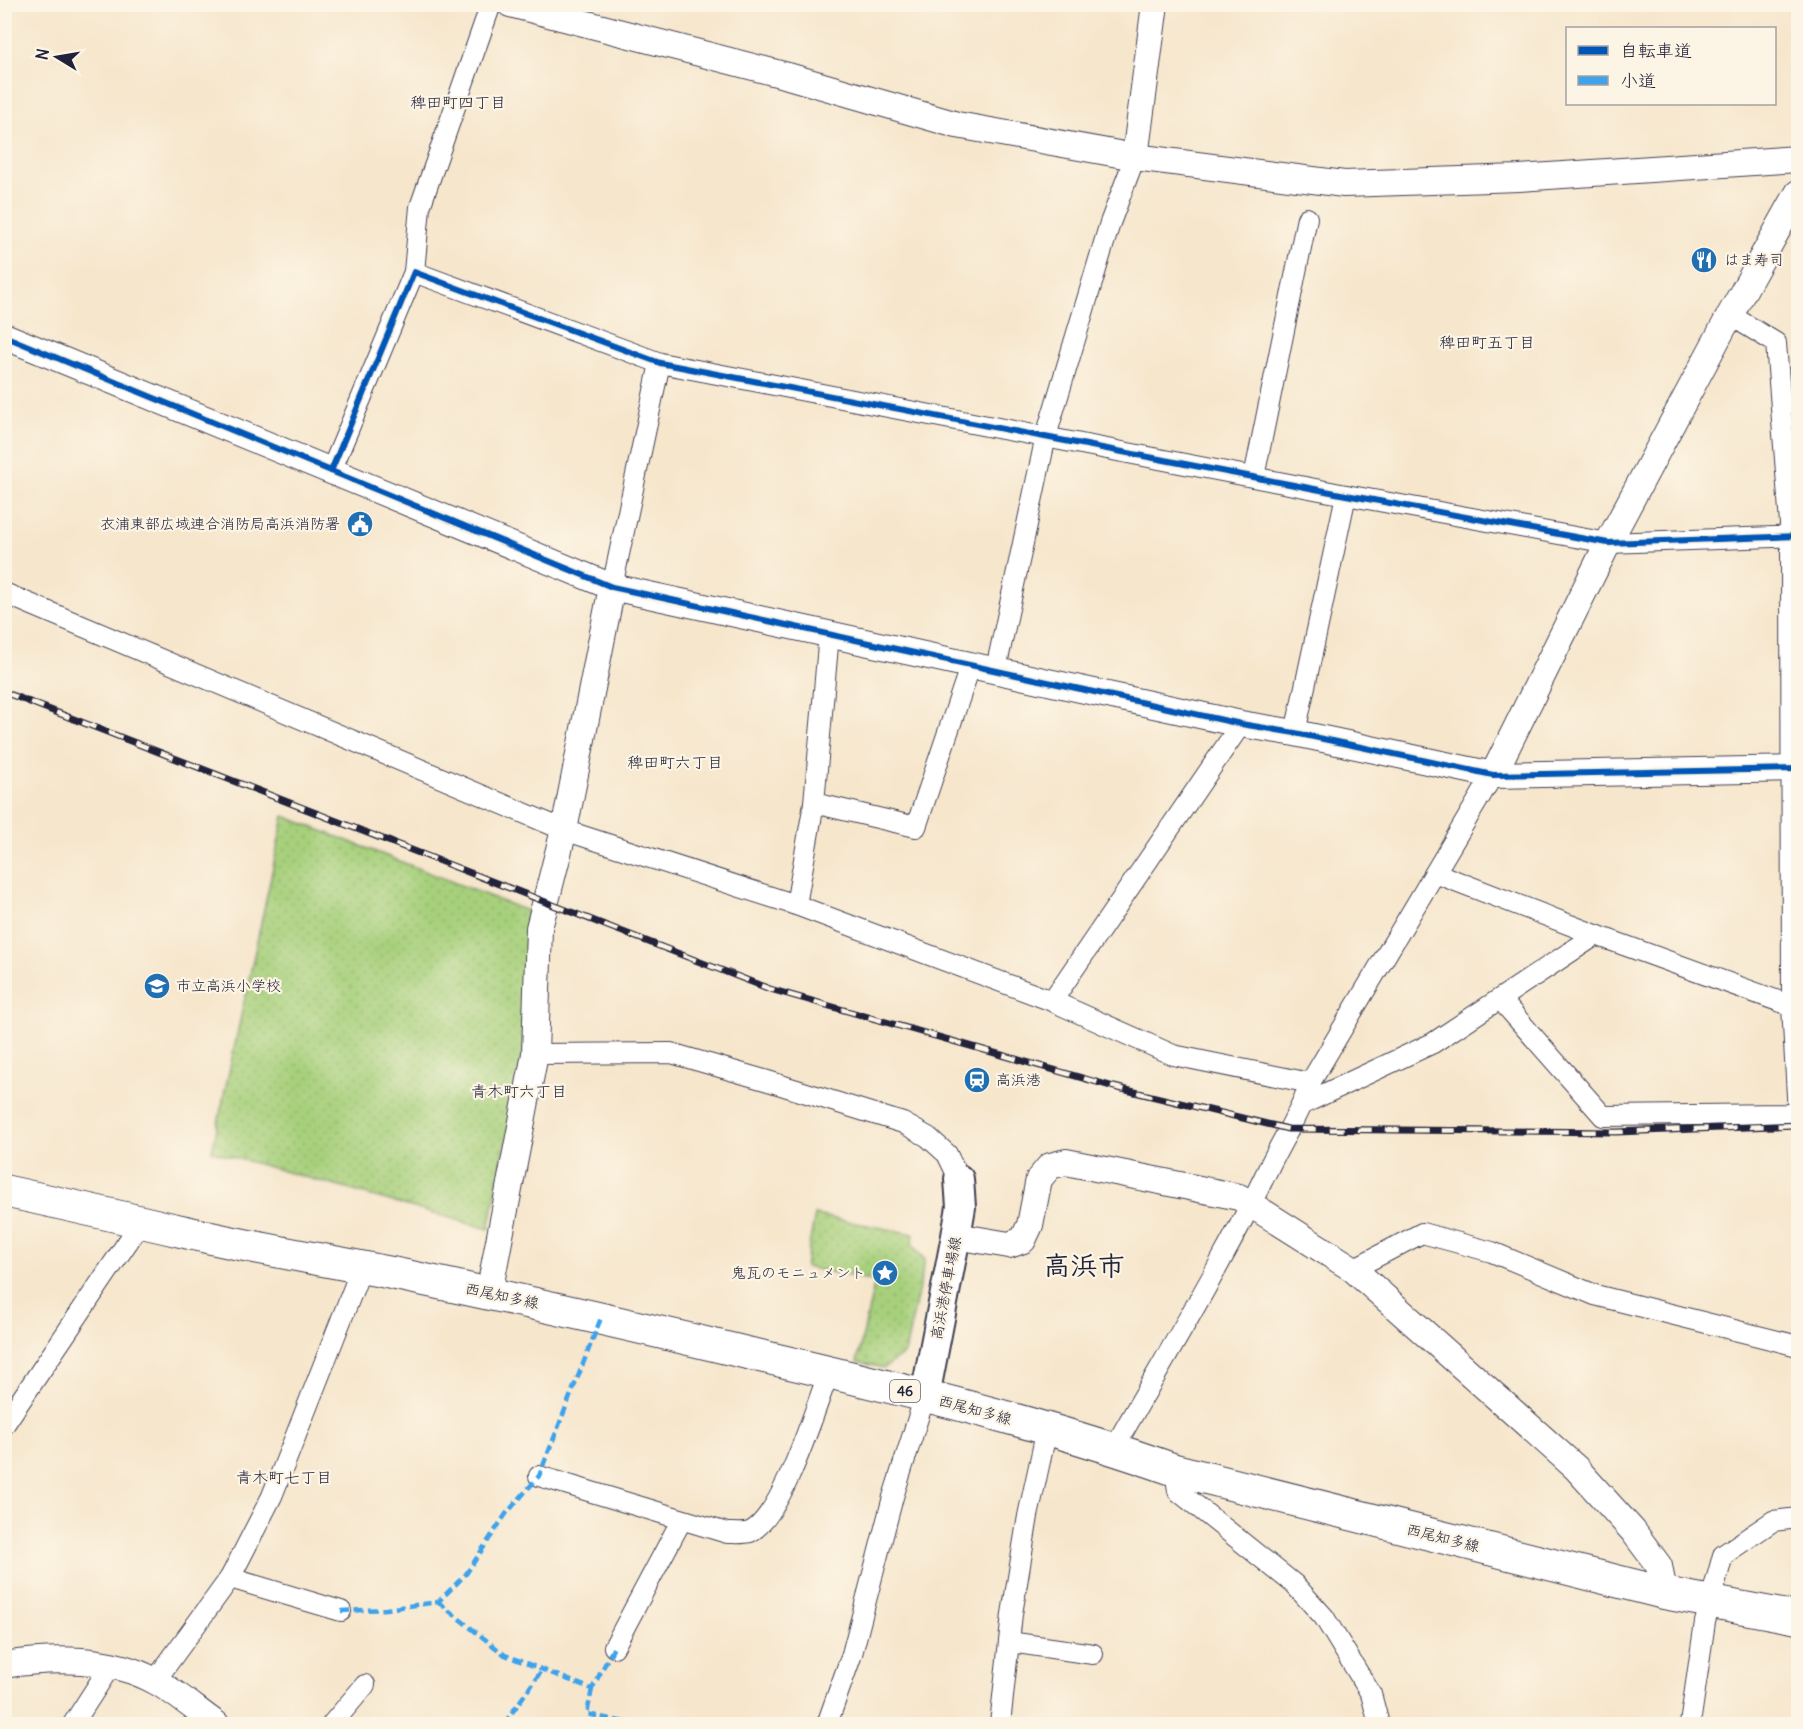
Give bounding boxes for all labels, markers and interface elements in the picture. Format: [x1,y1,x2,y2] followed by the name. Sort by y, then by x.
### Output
[27,27,87,87] north arrow
[1566,27,1776,105] legend
[1620,39,1692,62] text: 自転車道
[31,47,53,61] text: N
[1620,69,1656,92] text: 小道
[410,92,506,112] district label: 稗田町四丁目
[1689,245,1719,275] restaurant icon: はま寿司
[1724,250,1784,269] place label: はま寿司
[1439,332,1535,352] district label: 稗田町五丁目
[345,509,375,539] public building icon: 衣浦東部広域連合消防局高浜消防署
[100,514,340,533] place label: 衣浦東部広域連合消防局高浜消防署
[627,752,723,772] district label: 稗田町六丁目
[142,971,172,1001] school or university icon: 市立高浜小学校
[176,976,281,995] place label: 市立高浜小学校
[962,1065,992,1095] station icon: 高浜港
[996,1070,1041,1089] place label: 高浜港
[471,1081,567,1101] district label: 青木町六丁目
[926,1235,965,1341] street label: 高浜港停車場線
[1044,1248,1125,1282] district label: 高浜市
[870,1258,900,1288] place icon: 鬼瓦のモニュメント
[731,1263,866,1282] place label: 鬼瓦のモニュメント
[463,1278,541,1313] street label: 西尾知多線
[890,1380,920,1402] road number: 46
[936,1391,1014,1428] street label: 西尾知多線
[236,1467,332,1487] district label: 青木町七丁目
[1404,1519,1482,1556] street label: 西尾知多線

